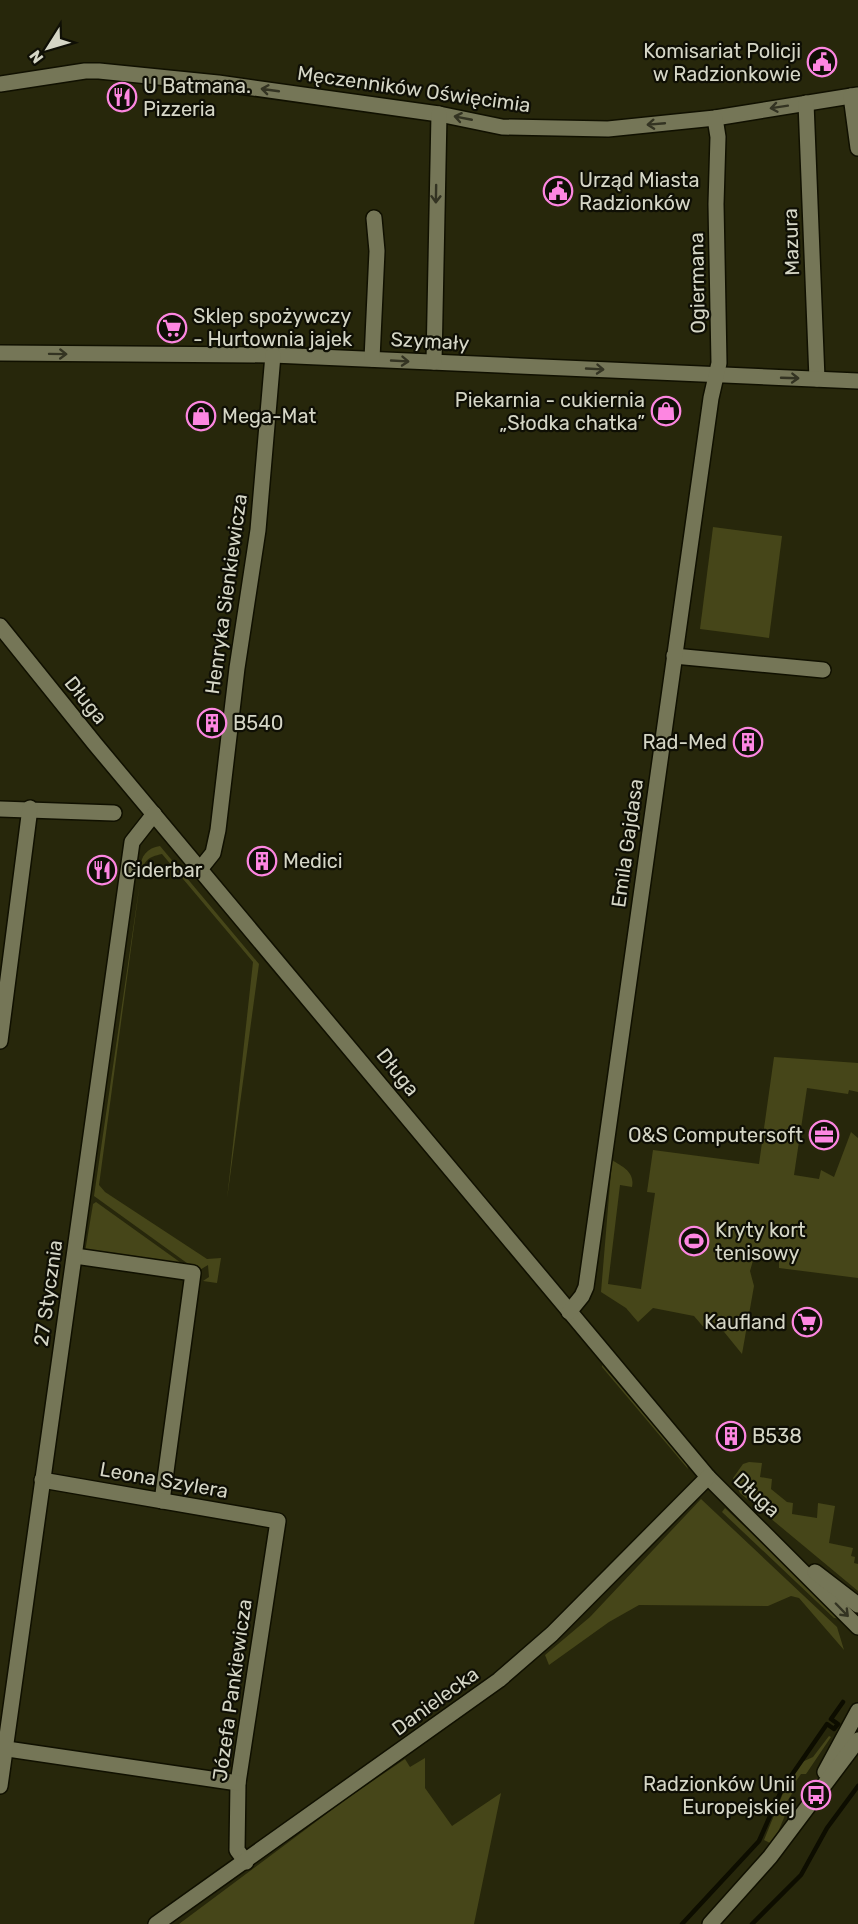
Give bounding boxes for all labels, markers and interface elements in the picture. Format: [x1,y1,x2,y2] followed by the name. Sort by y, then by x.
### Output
[18,18,78,78] north arrow
[643,39,801,86] place label: Komisariat Policji w Radzionkowie
[25,46,47,67] text: N
[806,46,838,78] public building icon: Komisariat Policji w Radzionkowie
[296,61,532,117] street label: Męczenników Oświęcimia
[143,74,251,121] place label: U Batmana. Pizzeria
[106,81,138,113] restaurant icon: U Batmana. Pizzeria
[260,85,280,96] one-way arrow
[770,102,790,113] one-way arrow
[453,112,472,124] one-way arrow
[647,119,667,130] one-way arrow
[579,168,699,215] place label: Urząd Miasta Radzionków
[542,175,574,207] public building icon: Urząd Miasta Radzionków
[430,183,442,203] one-way arrow
[778,208,804,276] street label: Mazura
[684,232,710,334] street label: Ogiermana
[193,304,353,351] place label: Sklep spożywczy - Hurtownia jajek
[156,312,188,344] supermarket icon: Sklep spożywczy - Hurtownia jajek
[390,327,470,355] street label: Szymały
[48,348,68,359] one-way arrow
[390,355,410,366] one-way arrow
[585,364,605,375] one-way arrow
[780,372,799,383] one-way arrow
[455,388,645,435] place label: Piekarnia - cukiernia „Słodka chatka”
[650,395,682,427] shop icon: Piekarnia - cukiernia „Słodka chatka”
[185,400,217,432] shop icon: Mega-Mat
[222,404,316,428] place label: Mega-Mat
[200,492,252,696] street label: Henryka Sienkiewicza
[60,671,112,729] street label: Długa
[196,707,228,739] building icon: B540
[233,711,283,735] place label: B540
[732,726,764,758] building icon: Rad-Med
[642,730,727,754] place label: Rad-Med
[606,777,648,909] street label: Emila Gajdasa
[246,845,278,877] building icon: Medici
[283,849,343,873] place label: Medici
[86,854,118,886] restaurant icon: Ciderbar
[123,858,203,882] place label: Ciderbar
[372,1043,424,1101] street label: Długa
[808,1119,840,1151] office icon: O&S Computersoft
[628,1123,803,1147] place label: O&S Computersoft
[715,1218,806,1265] place label: Kryty kort tenisowy
[678,1225,710,1257] sports icon: Kryty kort tenisowy
[29,1238,67,1348] street label: 27 Stycznia
[791,1306,823,1338] supermarket icon: Kaufland
[704,1310,786,1334] place label: Kaufland
[715,1420,747,1452] building icon: B538
[752,1424,802,1448] place label: B538
[98,1457,230,1503] street label: Leona Szylera
[729,1468,785,1522] street label: Długa
[207,1597,257,1783] street label: Józefa Pankiewicza
[834,1602,848,1617] one-way arrow
[387,1662,483,1740] street label: Danielecka
[643,1772,795,1819] place label: Radzionków Unii Europejskiej
[800,1779,832,1811] bus stop icon: Radzionków Unii Europejskiej

